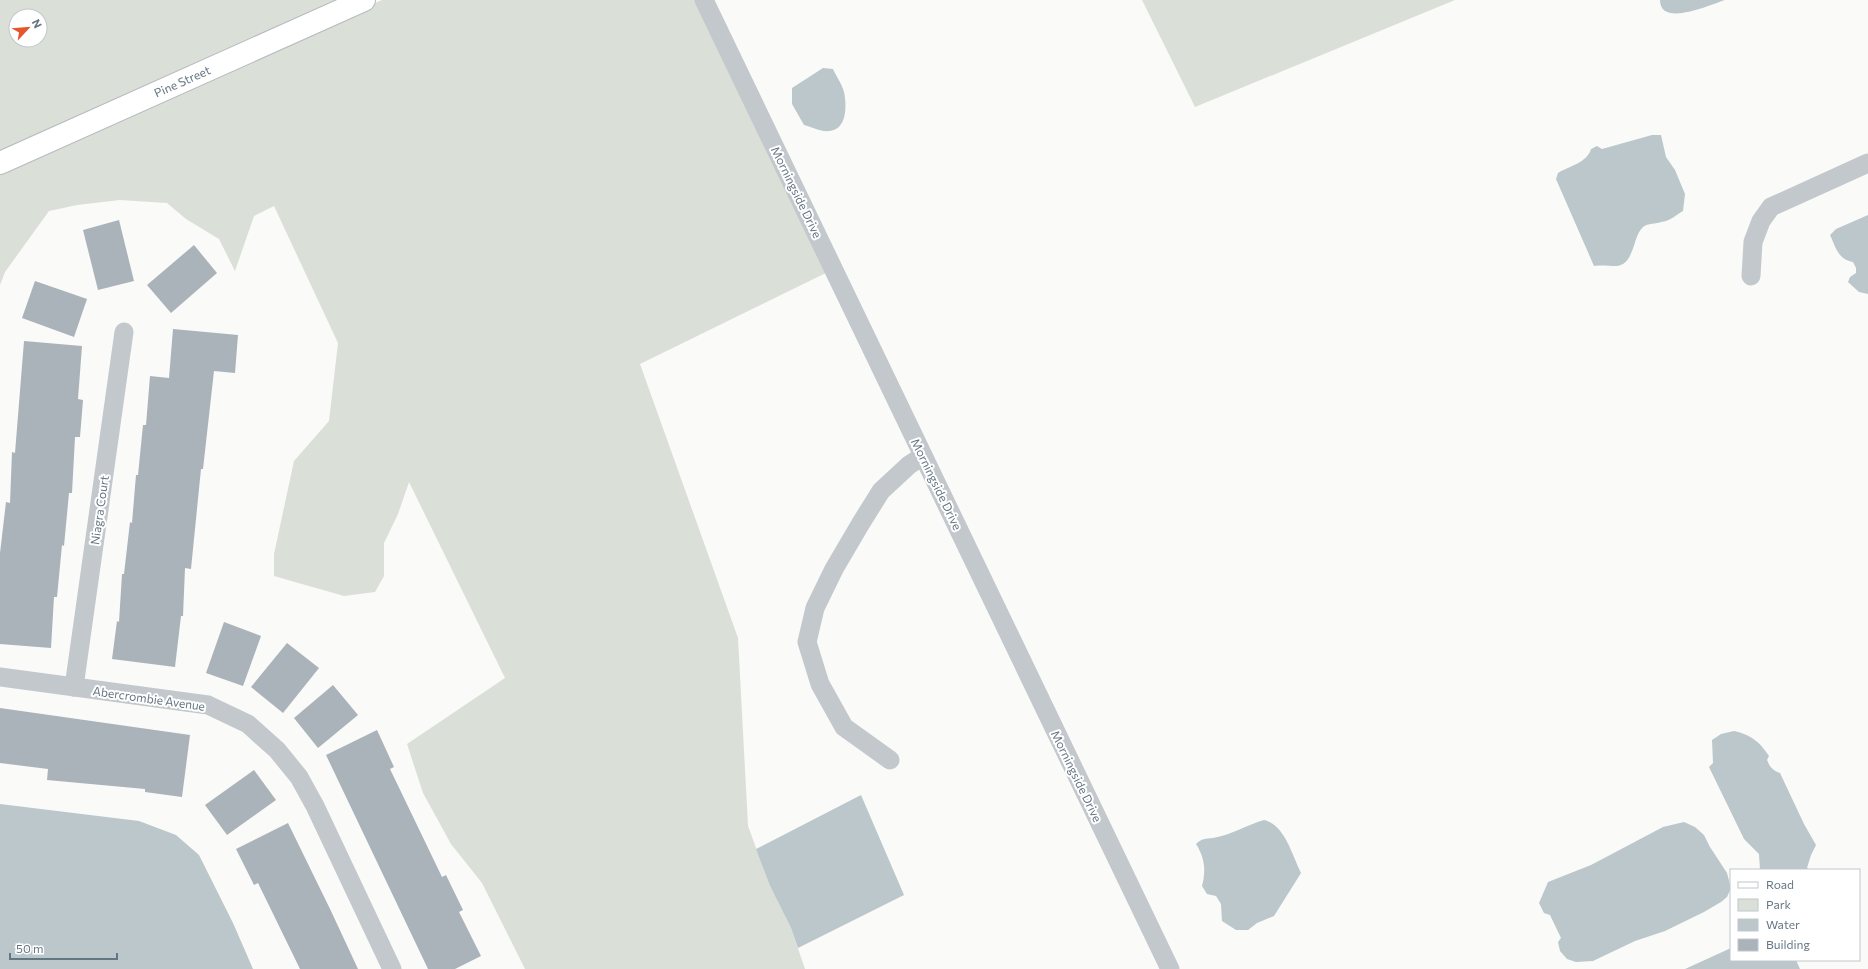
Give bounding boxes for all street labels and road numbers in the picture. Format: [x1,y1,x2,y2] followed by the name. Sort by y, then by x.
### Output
[152,62,212,100] street label: Pine Street
[769,144,825,240] street label: Morningside Drive
[909,436,965,532] street label: Morningside Drive
[87,474,111,546] street label: Niagra Court
[92,683,206,713] street label: Abercrombie Avenue
[1049,728,1105,824] street label: Morningside Drive

